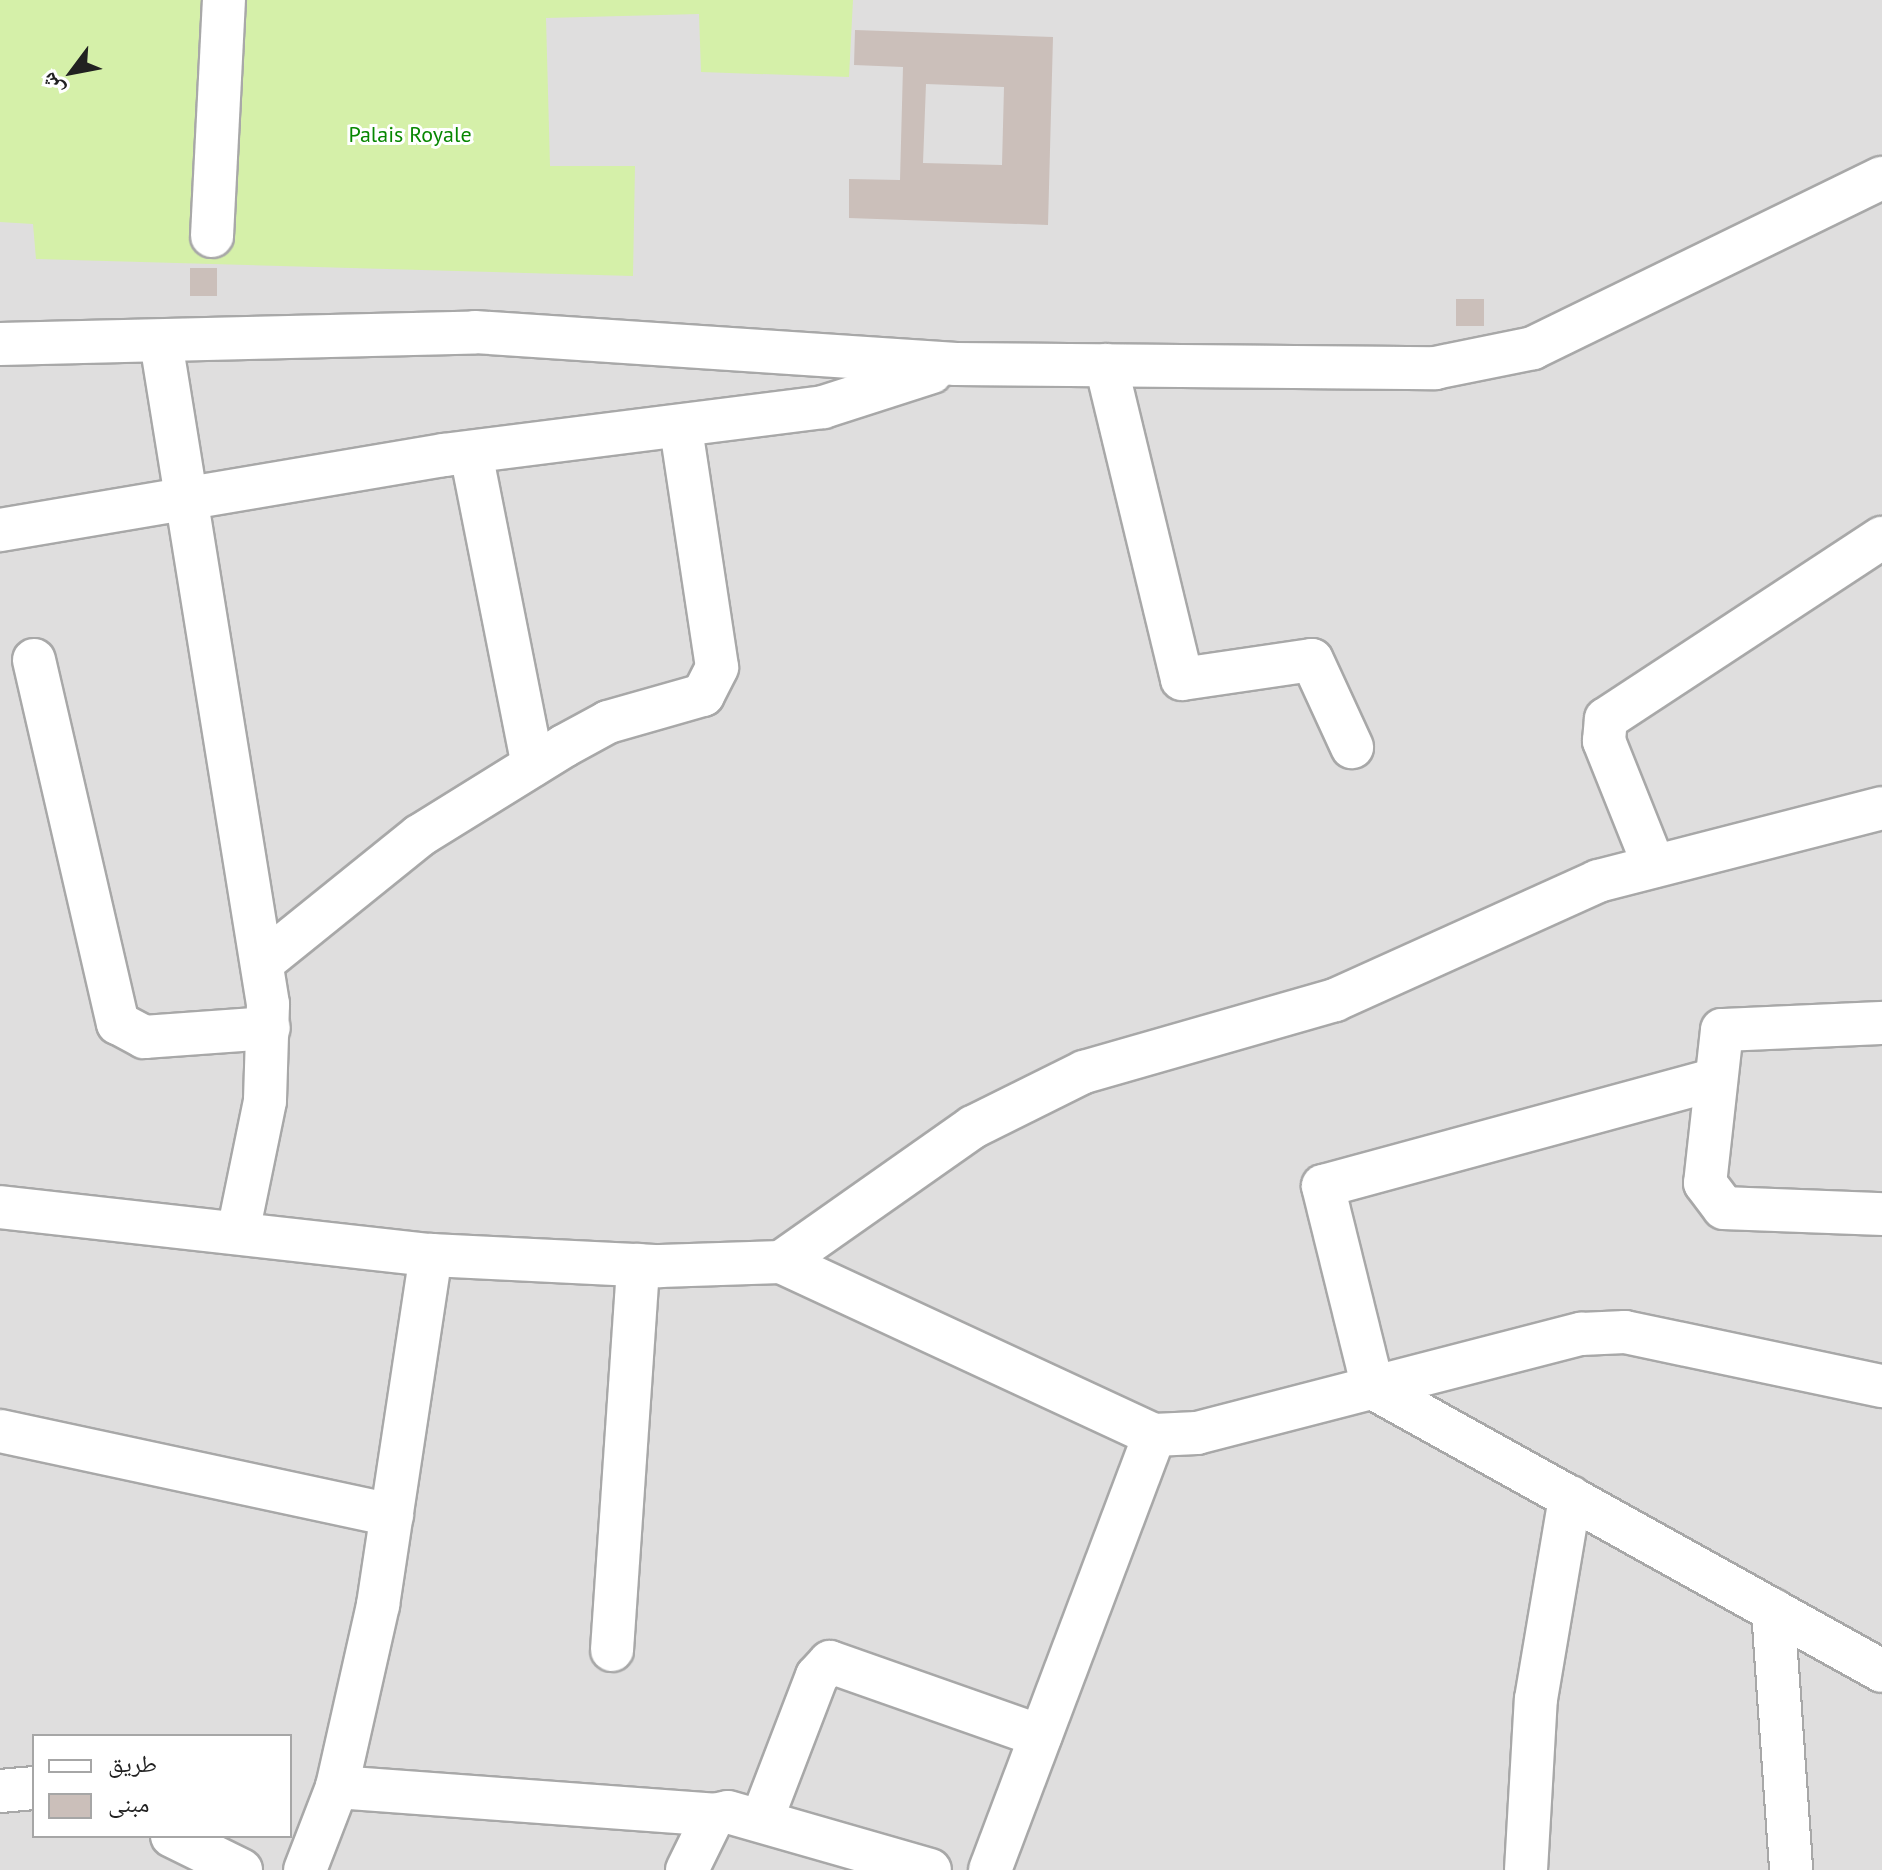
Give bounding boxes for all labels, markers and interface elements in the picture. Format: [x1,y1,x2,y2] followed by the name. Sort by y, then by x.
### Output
[32,32,112,112] north arrow
[34,67,70,102] text: ش
[348,122,472,148] park label: Palais Royale
[32,1734,292,1838] legend
[108,1748,157,1779] text: طريق
[108,1788,149,1819] text: مبنى

